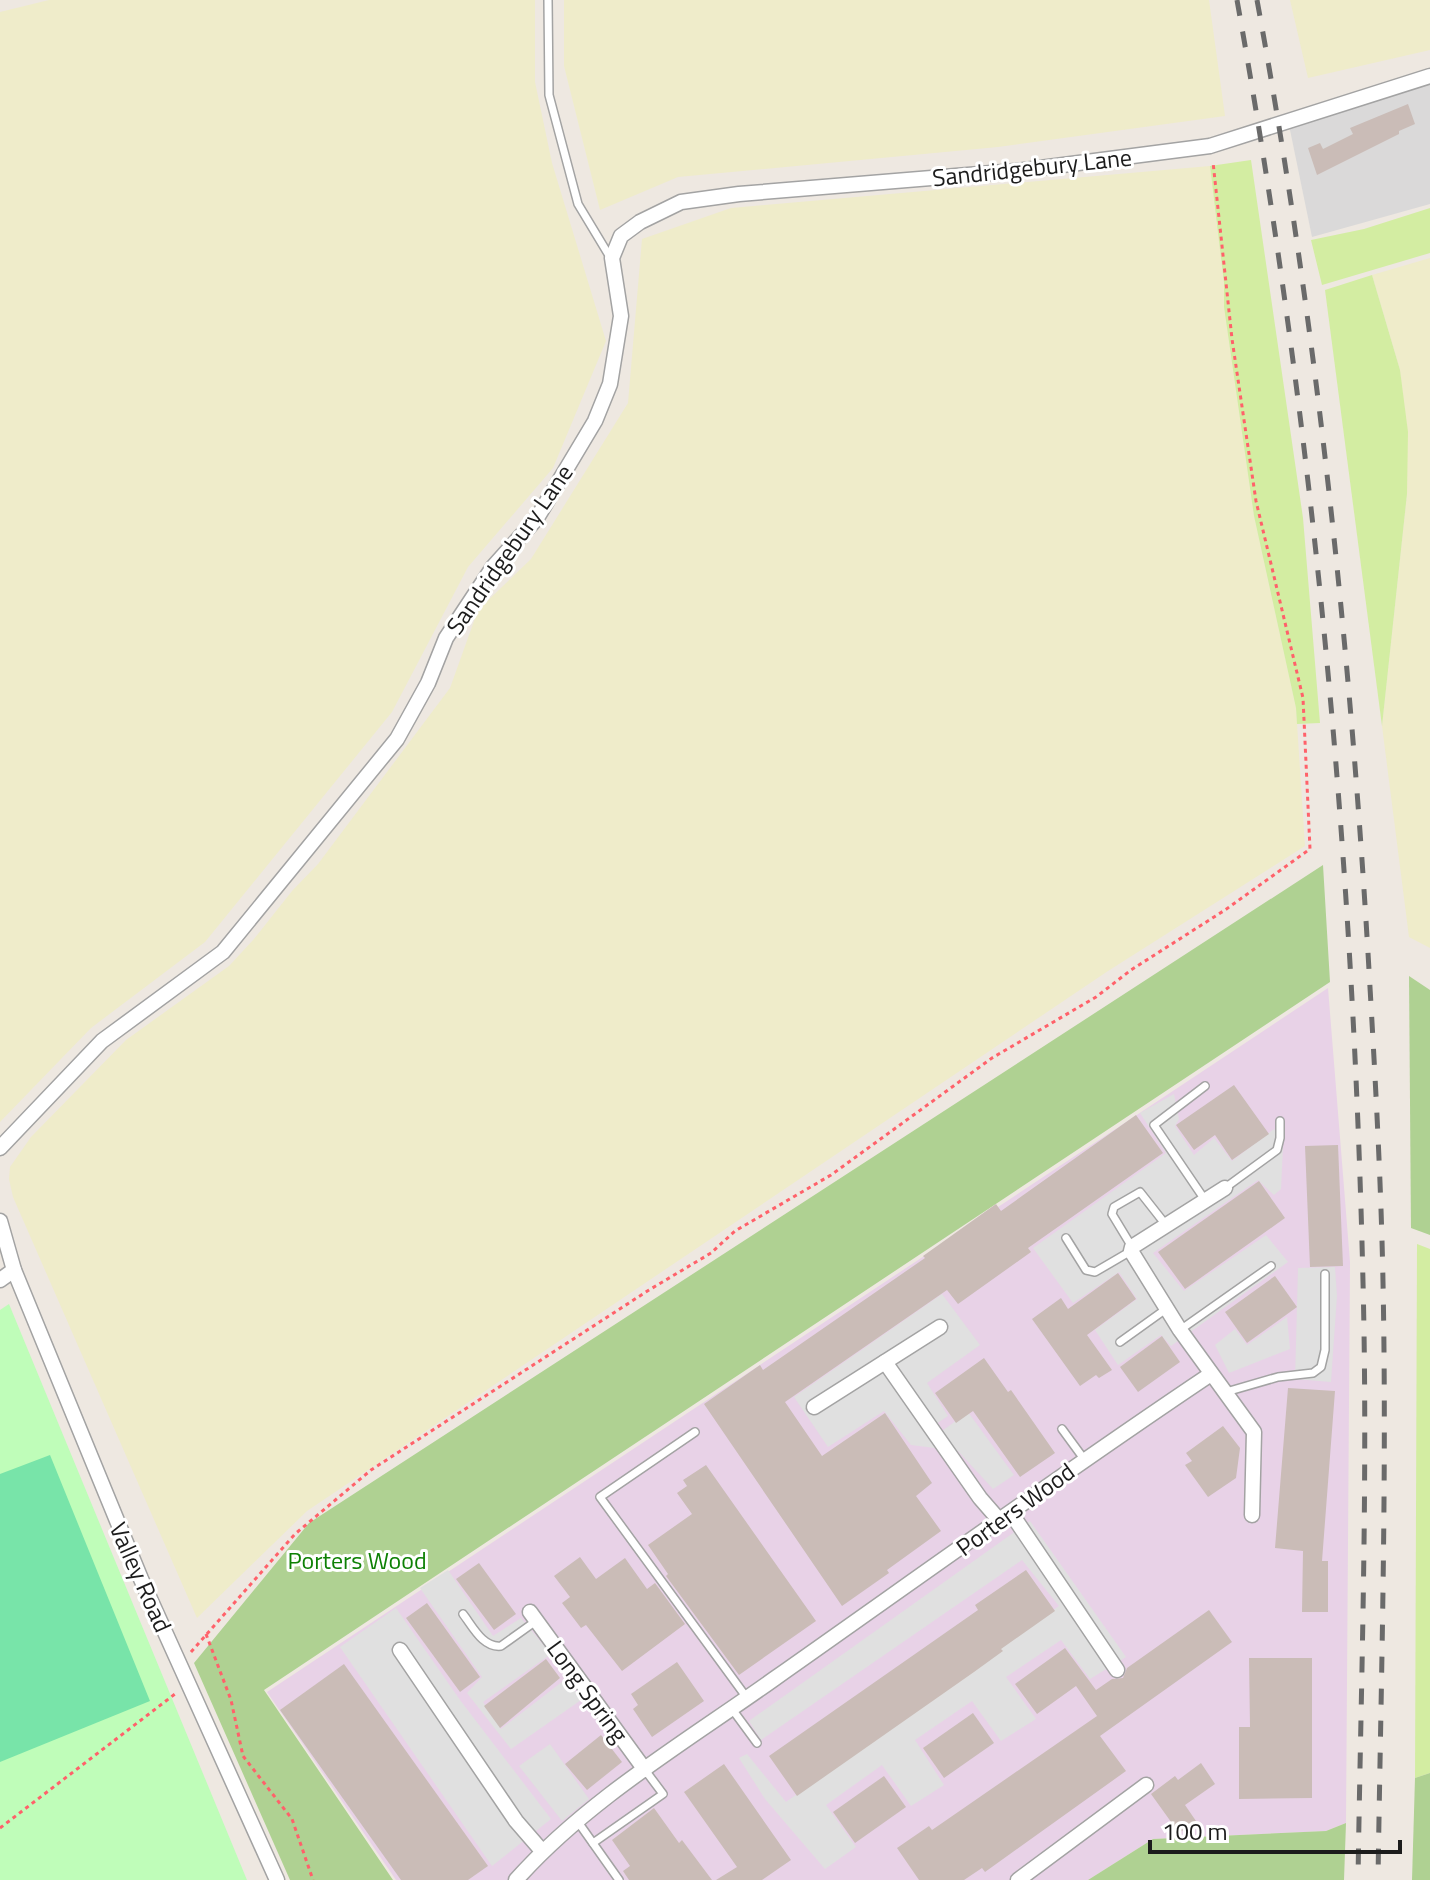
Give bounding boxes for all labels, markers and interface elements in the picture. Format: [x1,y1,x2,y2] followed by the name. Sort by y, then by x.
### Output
[930,139,1134,195] street label: Sandridgebury Lane
[437,457,581,641] street label: Sandridgebury Lane
[948,1454,1082,1564] street label: Porters Wood
[101,1516,181,1638] street label: Valley Road
[287,1542,427,1578] park label: Porters Wood
[538,1632,638,1750] street label: Long Spring
[1150,1804,1400,1854] scale bar
[1162,1813,1228,1849] text: 100 m

